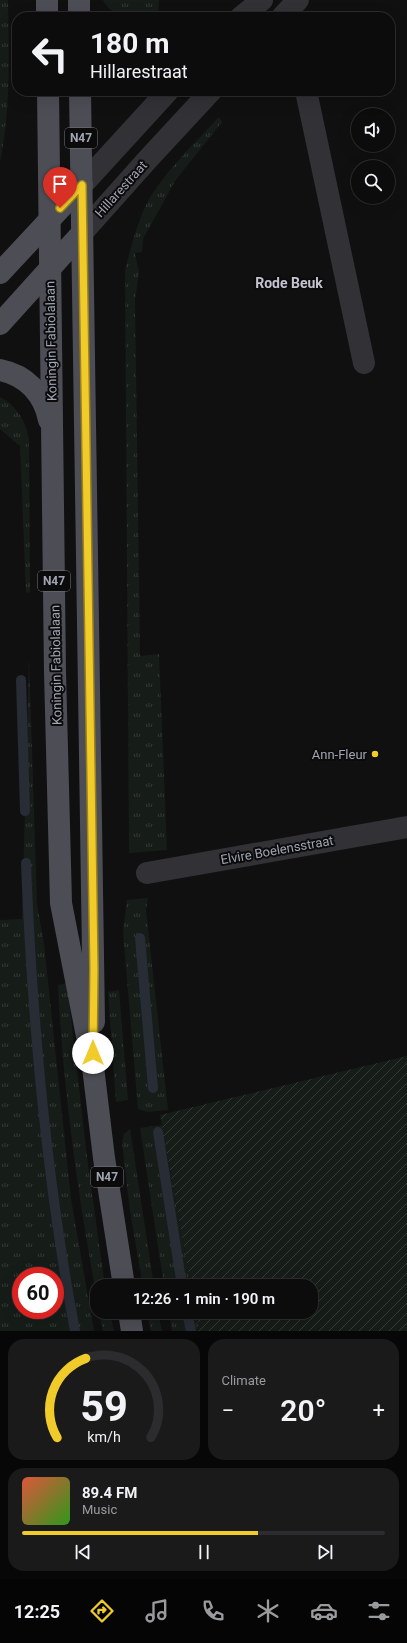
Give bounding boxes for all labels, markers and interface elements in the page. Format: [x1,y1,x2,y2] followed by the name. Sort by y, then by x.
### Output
[90,27,169,60] text: 180 m
[24,28,76,80] icon: left
[90,61,188,82] text: Hillarestraat
[351,108,395,204] map controls
[351,108,395,152] button: sound
[65,128,97,148] road number: N47
[92,158,150,220] street label: Hillarestraat
[351,160,395,204] button: search
[43,167,77,208] pin
[49,173,71,195] icon: arrive
[255,275,323,291] district label: Rode Beuk
[42,281,60,401] street label: Koningin Fabiolalaan
[38,571,70,591] road number: N47
[47,605,65,725] street label: Koningin Fabiolalaan
[312,747,368,762] place label: Ann-Fleur
[370,749,380,759] marker: Ann-Fleur
[219,833,335,867] street label: Elvire Boelensstraat
[72,1032,114,1074] position arrow
[91,1167,123,1187] road number: N47
[12,1267,64,1319] speed limit sign: 60
[133,1290,275,1308] text: 12:26 · 1 min · 190 m
[222,1373,266,1388] text: Climate
[80,1381,128,1430] text: 59
[280,1393,326,1428] text: 20°
[222,1398,234,1423] text: −
[373,1398,385,1423] text: +
[87,1428,121,1444] text: km/h
[82,1484,137,1502] text: 89.4 FM
[82,1502,117,1517] text: Music
[72,1541,94,1563] icon: previous
[193,1541,215,1563] icon: pause
[314,1541,336,1563] icon: next
[88,1597,116,1625] icon: directions
[143,1597,171,1625] icon: music
[199,1597,227,1625] icon: phone
[254,1597,282,1625] icon: climate
[310,1597,338,1625] icon: car
[365,1597,393,1625] icon: filters
[14,1601,60,1622] text: 12:25

